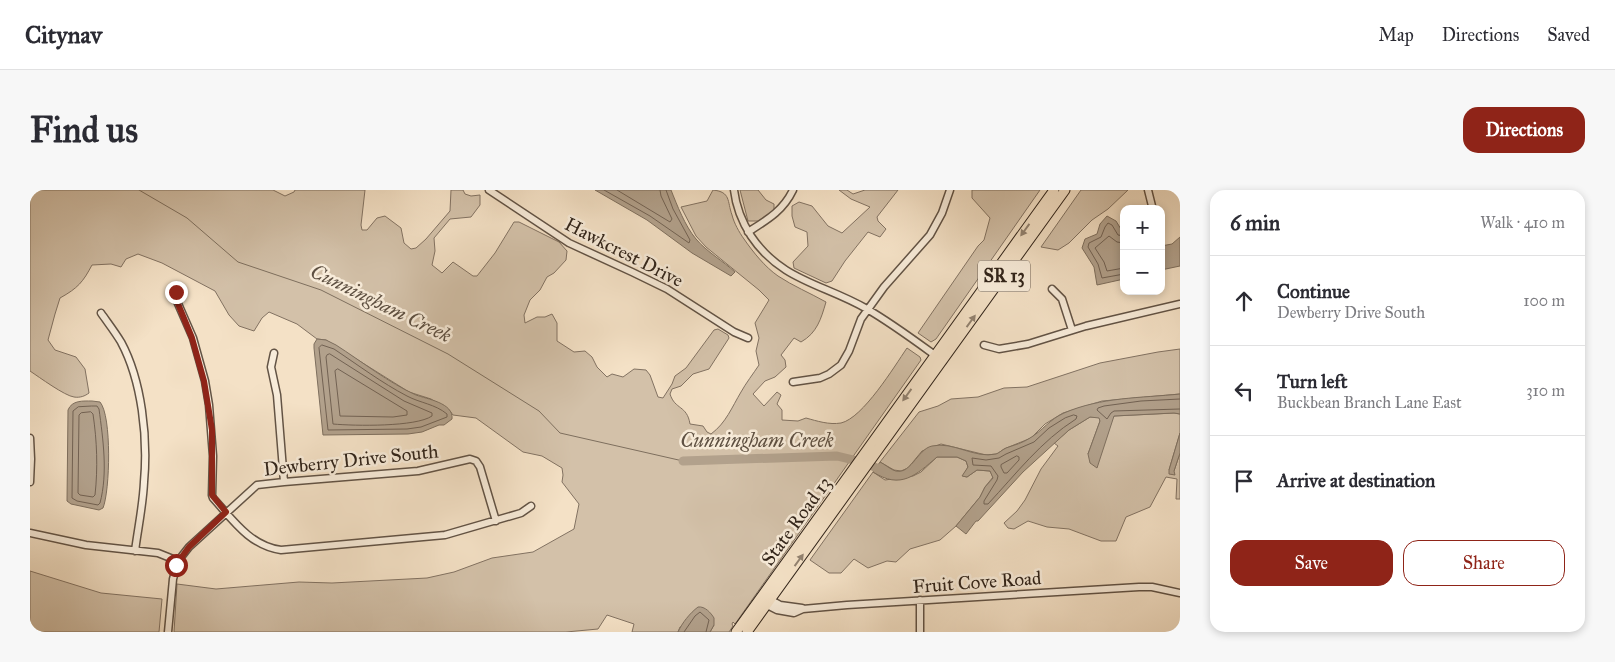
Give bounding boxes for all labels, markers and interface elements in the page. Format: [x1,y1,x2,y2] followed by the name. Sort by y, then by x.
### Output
[25,20,102,50] text: Citynav
[1378,24,1414,46] text: Map
[1442,24,1519,46] text: Directions
[1547,24,1590,46] text: Saved
[1463,107,1585,153] button: Directions
[30,109,138,152] text: Find us
[1120,205,1165,295] map controls
[1120,205,1165,250] button: +
[1230,210,1280,236] text: 6 min
[561,212,687,292] street label: Hawkcrest Drive
[1480,213,1565,232] text: Walk · 410 m
[1020,223,1030,237] one-way arrow
[1120,250,1165,295] button: −
[307,259,455,347] water label: Cunningham Creek
[978,260,1030,292] road number: SR 13
[1277,280,1350,303] text: Continue
[165,281,188,304] route end
[1230,287,1258,315] icon: ahead
[1523,291,1565,310] text: 100 m
[1277,303,1425,322] text: Dewberry Drive South
[966,315,976,328] one-way arrow
[1277,370,1347,393] text: Turn left
[1230,377,1258,405] icon: left
[1526,381,1565,400] text: 310 m
[901,388,912,401] one-way arrow
[1277,393,1462,412] text: Buckbean Branch Lane East
[680,428,834,452] water label: Cunningham Creek
[262,439,440,481] street label: Dewberry Drive South
[1230,467,1258,495] icon: arrive
[1277,469,1435,492] text: Arrive at destination
[756,472,836,570] street label: State Road 13
[1230,540,1393,586] button: Save
[1403,540,1565,586] button: Share
[165,554,188,577] route start
[793,554,804,567] one-way arrow
[912,566,1043,598] street label: Fruit Cove Road

